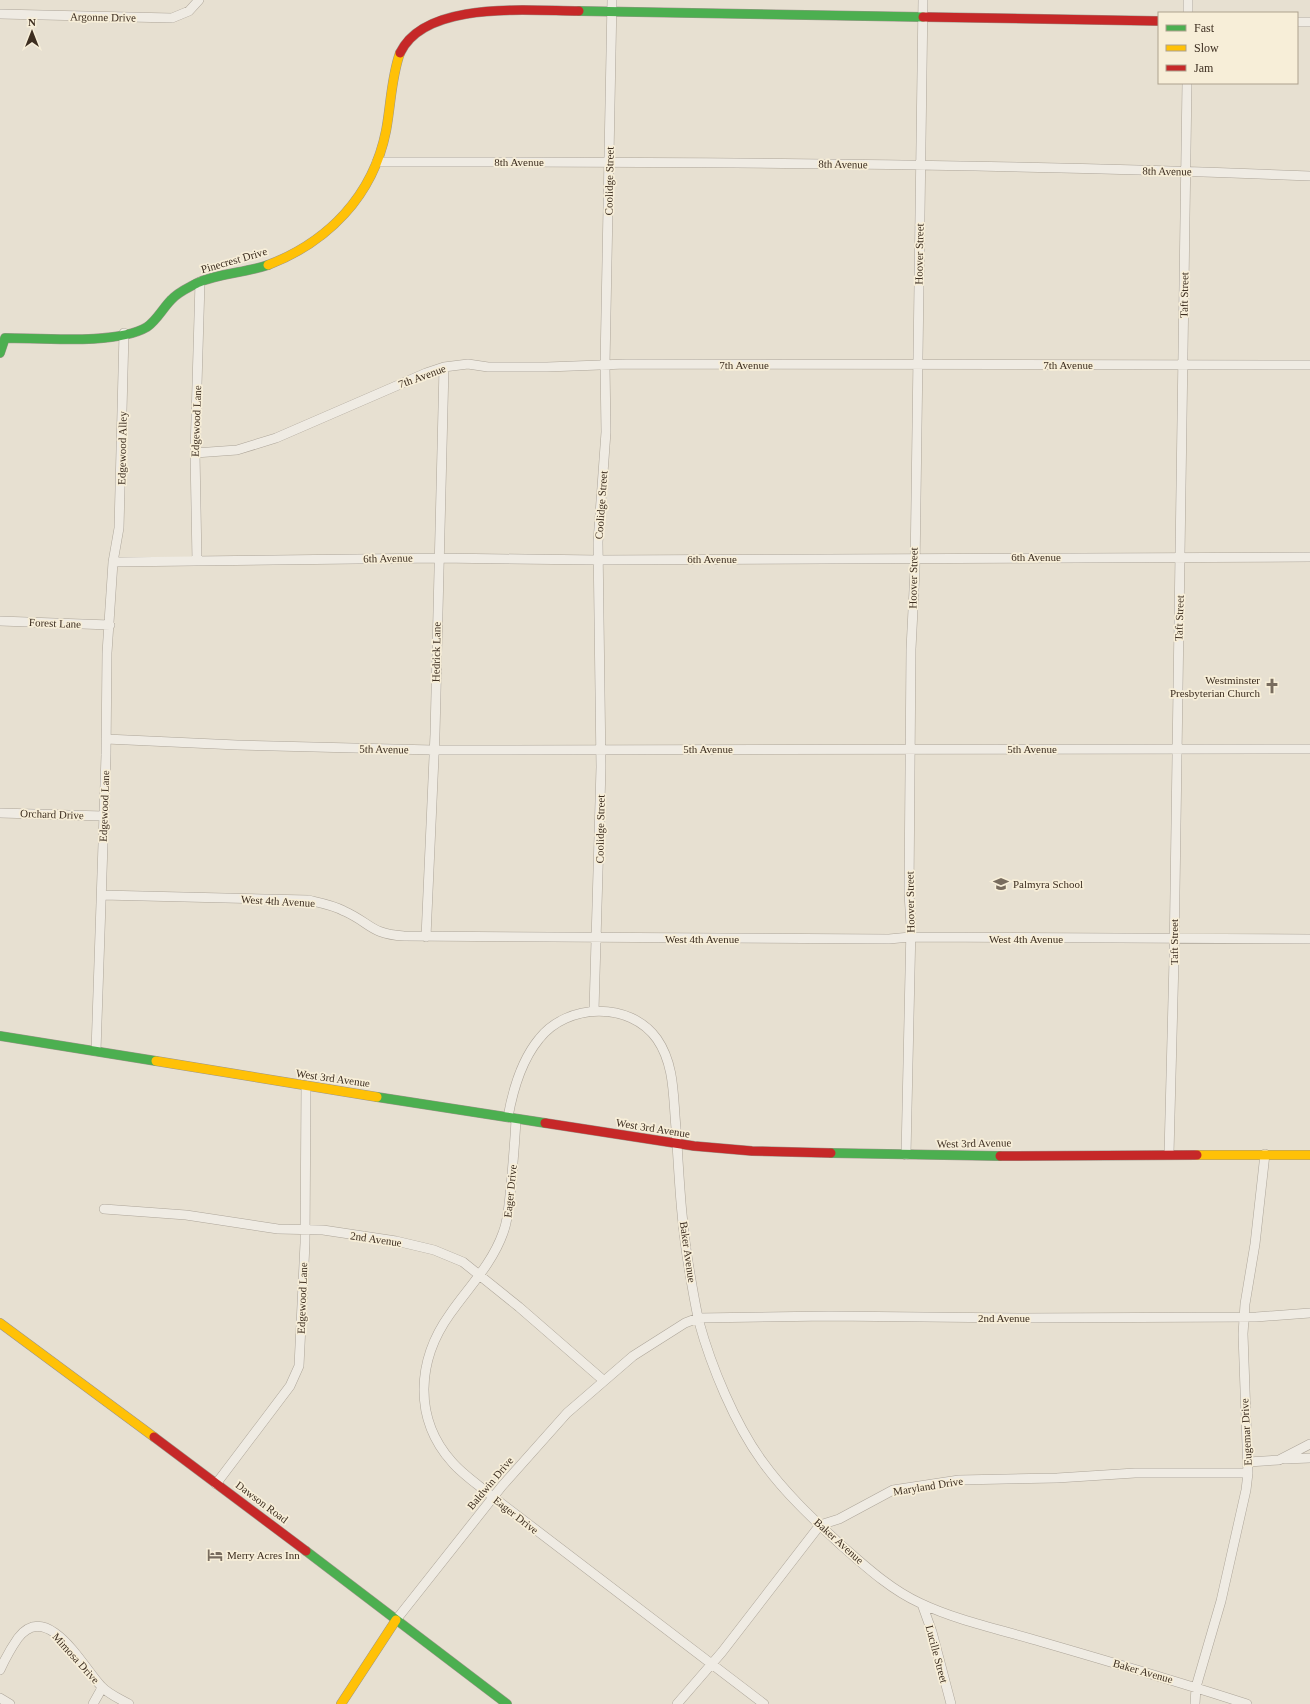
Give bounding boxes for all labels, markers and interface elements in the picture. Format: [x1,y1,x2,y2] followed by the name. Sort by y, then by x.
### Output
[70,10,136,24] street label: Argonne Drive
[12,12,52,52] north arrow
[1158,12,1298,84] legend
[28,16,36,28] text: N
[1194,21,1215,35] text: Fast
[1194,41,1219,55] text: Slow
[1194,61,1214,75] text: Jam
[602,147,616,215] street label: Coolidge Street
[494,156,544,168] street label: 8th Avenue
[818,158,868,170] street label: 8th Avenue
[1142,165,1192,177] street label: 8th Avenue
[912,223,926,285] street label: Hoover Street
[200,245,269,275] street label: Pinecrest Drive
[1178,272,1190,318] street label: Taft Street
[719,359,769,371] street label: 7th Avenue
[1043,359,1093,371] street label: 7th Avenue
[397,362,447,390] street label: 7th Avenue
[189,385,203,457] street label: Edgewood Lane
[115,411,129,485] street label: Edgewood Alley
[593,470,609,540] street label: Coolidge Street
[906,547,920,609] street label: Hoover Street
[1011,551,1061,563] street label: 6th Avenue
[363,552,413,564] street label: 6th Avenue
[687,553,737,565] street label: 6th Avenue
[1172,595,1186,641] street label: Taft Street
[29,616,81,630] street label: Forest Lane
[429,622,443,682] street label: Hedrick Lane
[1170,674,1260,699] place label: Westminster Presbyterian Church
[1263,677,1281,695] church icon: Westminster Presbyterian Church
[359,743,409,755] street label: 5th Avenue
[683,743,733,755] street label: 5th Avenue
[1007,743,1057,755] street label: 5th Avenue
[97,770,111,842] street label: Edgewood Lane
[593,795,607,863] street label: Coolidge Street
[20,807,84,821] street label: Orchard Drive
[903,871,917,933] street label: Hoover Street
[992,875,1010,893] school or university icon: Palmyra School
[1013,878,1083,890] place label: Palmyra School
[241,893,315,909] street label: West 4th Avenue
[1168,919,1180,965] street label: Taft Street
[665,933,739,945] street label: West 4th Avenue
[989,933,1063,945] street label: West 4th Avenue
[295,1067,371,1089] street label: West 3rd Avenue
[615,1116,691,1140] street label: West 3rd Avenue
[937,1136,1012,1150] street label: West 3rd Avenue
[501,1164,519,1218] street label: Eager Drive
[678,1221,698,1284] street label: Baker Avenue
[349,1229,403,1249] street label: 2nd Avenue
[295,1262,309,1334] street label: Edgewood Lane
[978,1312,1030,1324] street label: 2nd Avenue
[1238,1398,1254,1466] street label: Eugemar Drive
[464,1454,516,1512] street label: Baldwin Drive
[892,1475,964,1497] street label: Maryland Drive
[234,1479,291,1526] street label: Dawson Road
[491,1494,541,1536] street label: Eager Drive
[812,1516,866,1566] street label: Baker Avenue
[206,1546,224,1564] hotel icon: Merry Acres Inn
[227,1549,300,1561] place label: Merry Acres Inn
[923,1624,951,1684] street label: Lucille Street
[50,1630,102,1686] street label: Mimosa Drive
[1112,1657,1174,1685] street label: Baker Avenue

